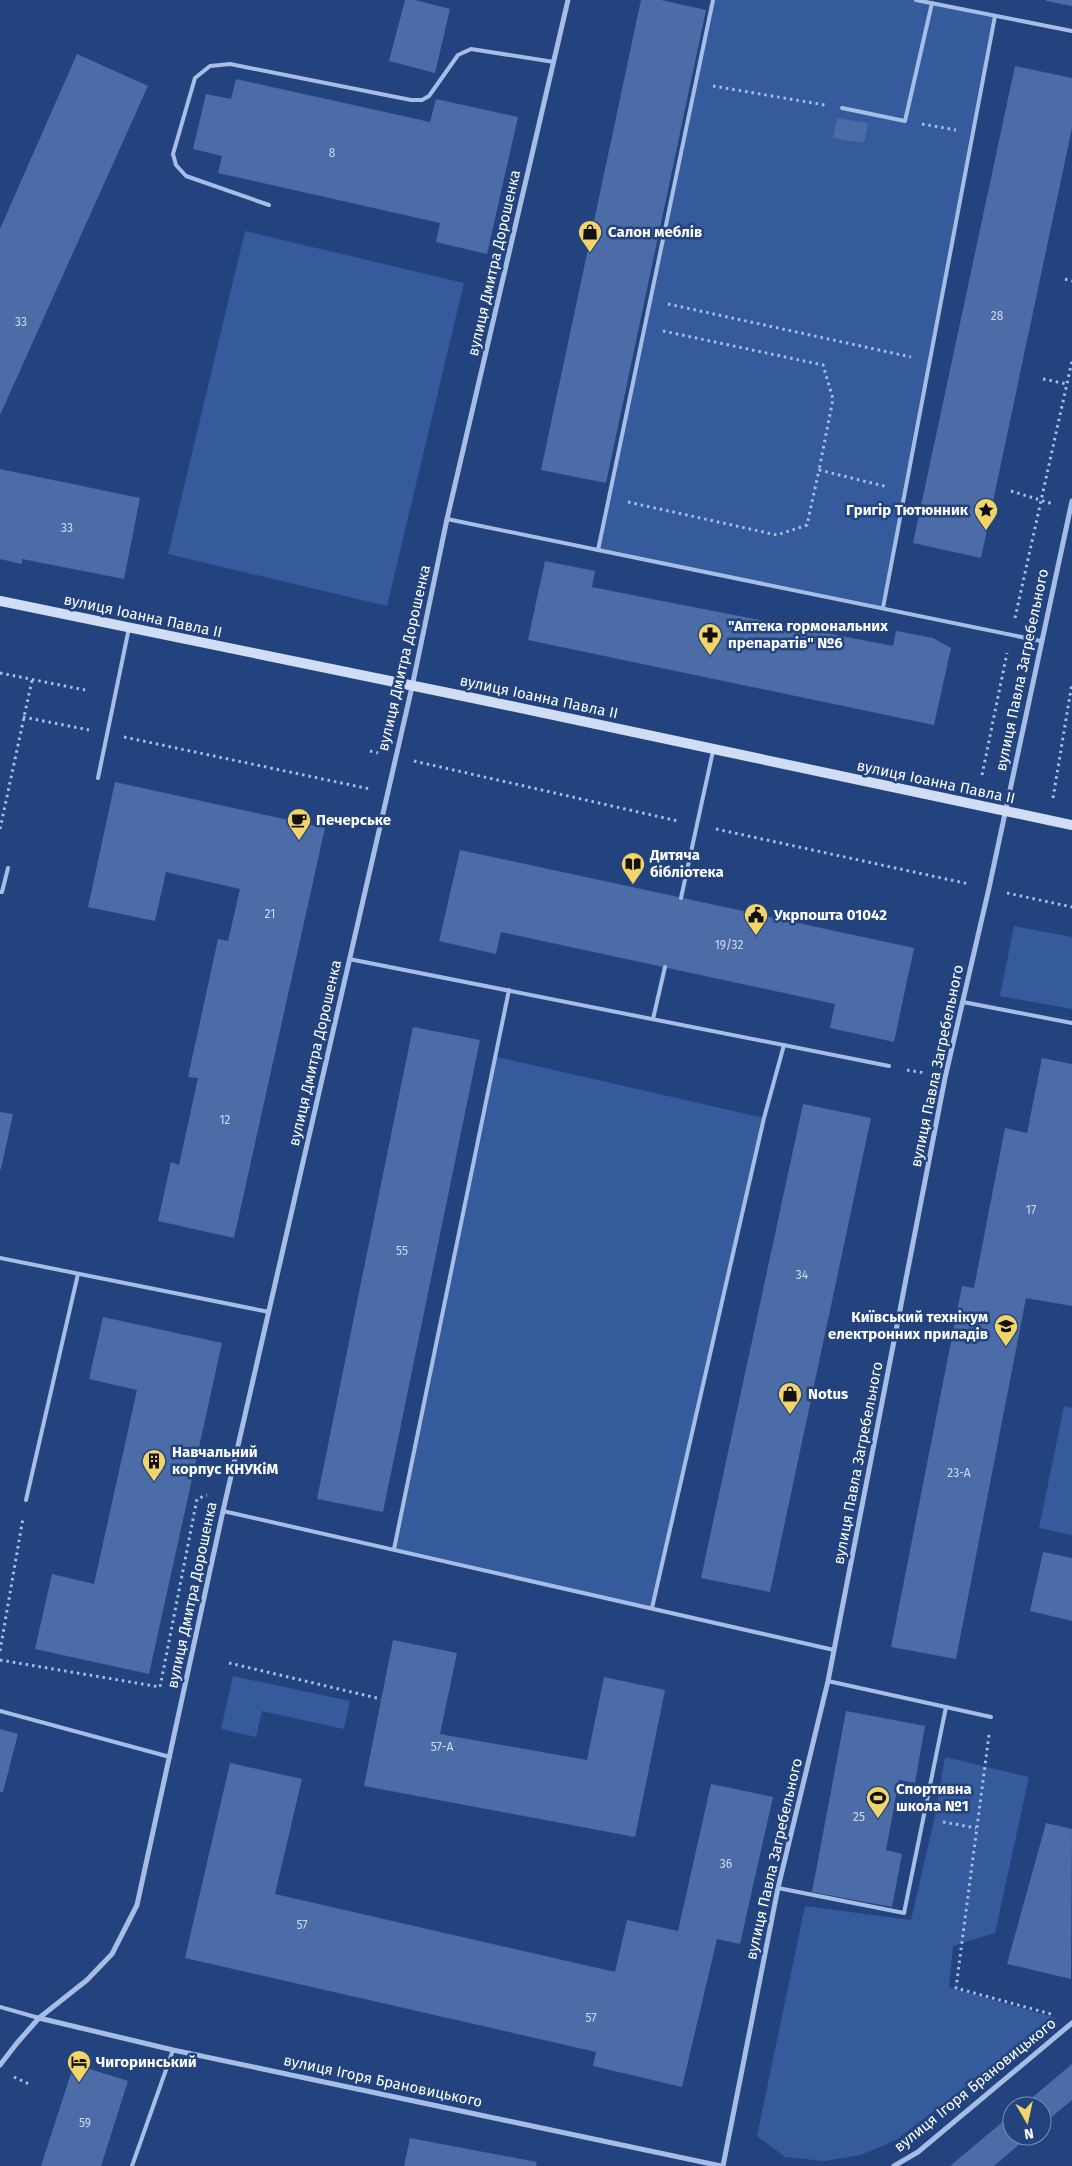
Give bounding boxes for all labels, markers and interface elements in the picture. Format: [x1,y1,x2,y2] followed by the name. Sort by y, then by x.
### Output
[329,146,336,160] house number: 8
[464,168,524,358] street label: вулиця Дмитра Дорошенка
[577,219,603,253] shop icon: Салон меблів
[608,223,702,241] place label: Салон меблів
[991,309,1004,323] house number: 28
[15,315,27,329] house number: 33
[973,497,999,531] place icon: Григір Тютюнник
[846,501,969,519] place label: Григір Тютюнник
[61,521,73,535] house number: 33
[374,563,434,753] street label: вулиця Дмитра Дорошенка
[992,567,1052,773] street label: вулиця Павла Загребельного
[62,590,224,642] street label: вулиця Іоанна Павла II
[728,617,888,652] place label: "Аптека гормональних препаратів" №6
[697,622,723,656] pharmacy icon: "Аптека гормональних препаратів" №6
[458,671,620,723] street label: вулиця Іоанна Павла II
[855,756,1017,808] street label: вулиця Іоанна Павла II
[286,807,312,841] cafe icon: Печерське
[316,811,391,829] place label: Печерське
[649,846,724,881] place label: Дитяча бібліотека
[620,851,646,885] library icon: Дитяча бібліотека
[743,902,769,936] public building icon: Укрпошта 01042
[773,906,887,924] place label: Укрпошта 01042
[265,907,275,921] house number: 21
[715,938,743,952] house number: 19/32
[285,958,345,1148] street label: вулиця Дмитра Дорошенка
[907,963,967,1169] street label: вулиця Павла Загребельного
[219,1113,231,1127] house number: 12
[1026,1203,1036,1217] house number: 17
[396,1244,408,1258] house number: 55
[796,1268,809,1282] house number: 34
[828,1308,988,1343] place label: Київський технікум електронних приладів
[993,1313,1019,1347] school or university icon: Київський технікум електронних приладів
[829,1360,887,1566] street label: вулиця Павла Загребельного
[777,1381,803,1415] shop icon: Notus
[808,1385,848,1403] place label: Notus
[172,1443,278,1478] place label: Навчальний корпус КНУКіМ
[141,1448,167,1482] building icon: Навчальний корпус КНУКіМ
[947,1466,971,1480] house number: 23-А
[163,1500,221,1690] street label: вулиця Дмитра Дорошенка
[431,1740,453,1754] house number: 57-А
[742,1756,806,1962] street label: вулиця Павла Загребельного
[896,1780,972,1815] place label: Спортивна школа №1
[865,1785,891,1819] sports icon: Спортивна школа №1
[853,1810,865,1824] house number: 25
[720,1857,732,1871] house number: 36
[296,1918,308,1932] house number: 57
[585,2011,597,2025] house number: 57
[891,2014,1059,2156] street label: вулиця Ігоря Брановицького
[66,2049,92,2083] hotel icon: Чигоринський
[282,2051,484,2111] street label: вулиця Ігоря Брановицького
[96,2053,197,2071] place label: Чигоринський
[1002,2096,1052,2146] north arrow
[79,2116,91,2130] house number: 59
[1023,2124,1035,2142] text: N

